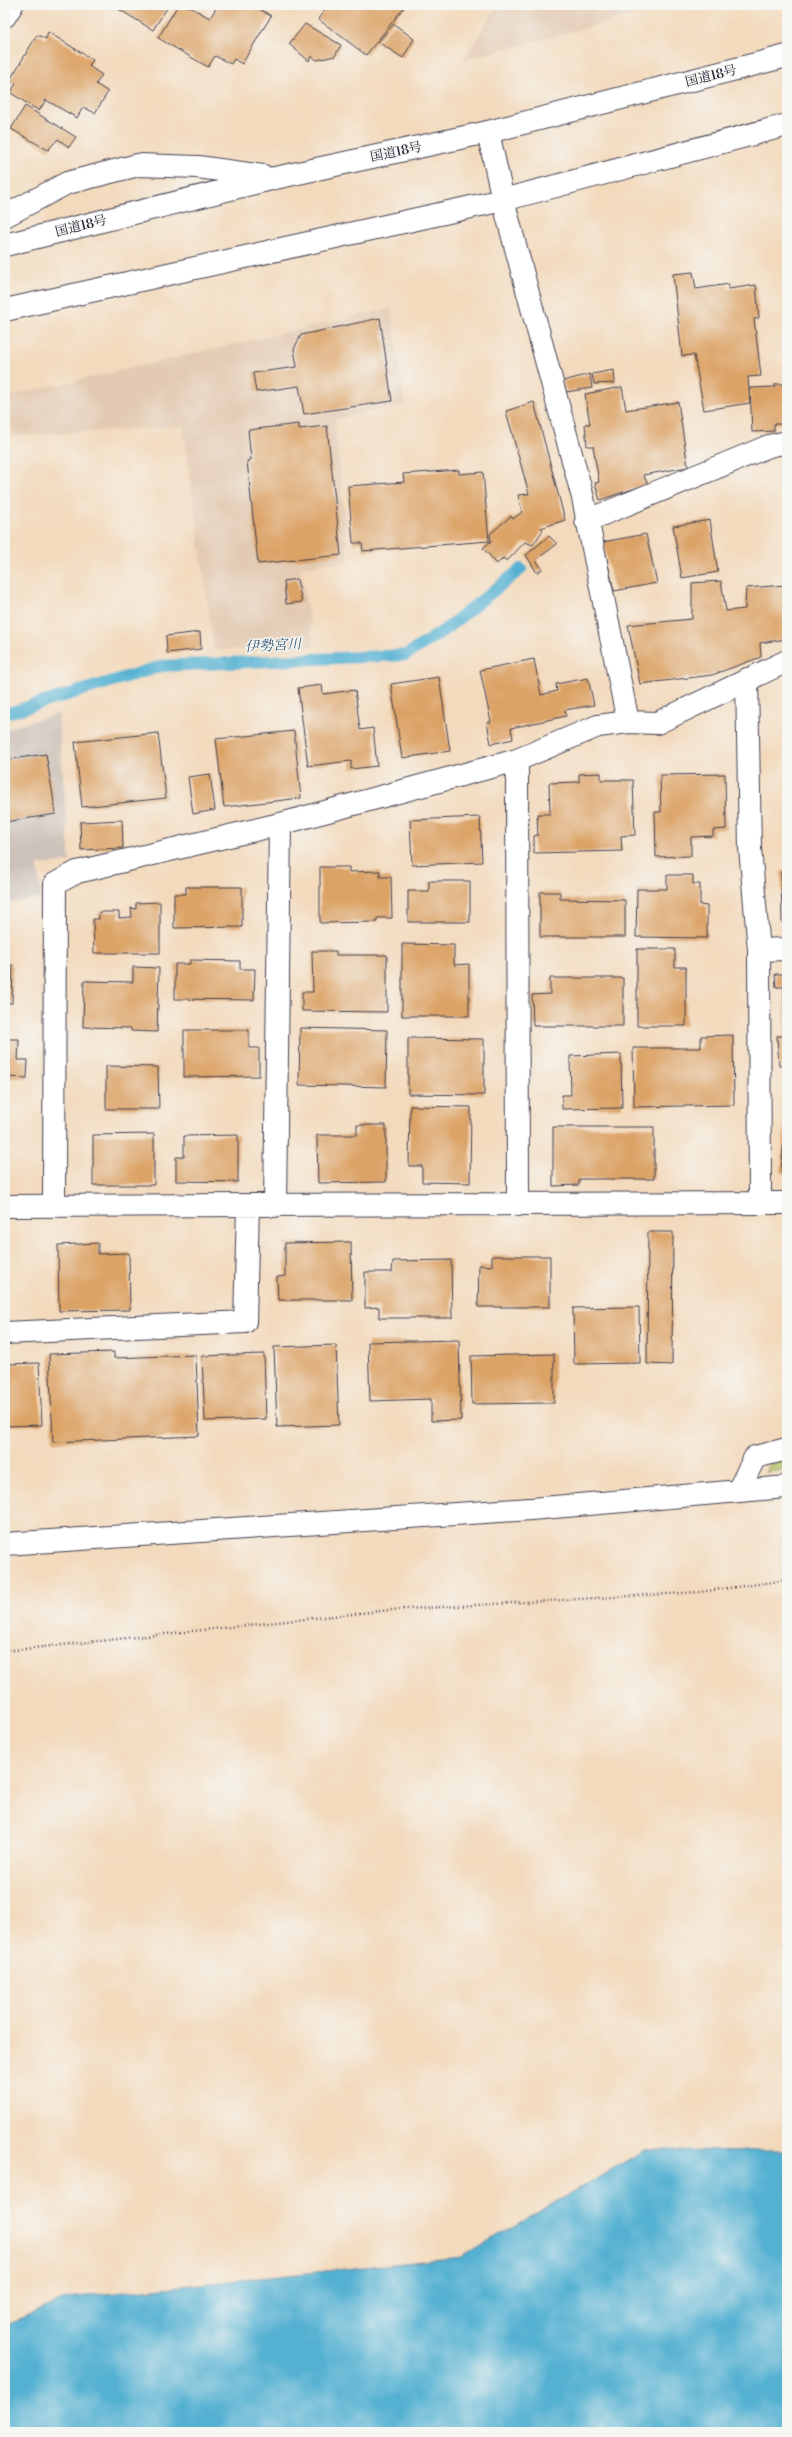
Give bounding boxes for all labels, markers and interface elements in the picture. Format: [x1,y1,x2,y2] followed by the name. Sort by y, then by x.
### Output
[684,62,738,90] street label: 国道18号
[369,139,423,165] street label: 国道18号
[54,212,108,240] street label: 国道18号
[245,635,303,656] water label: 伊勢宮川

